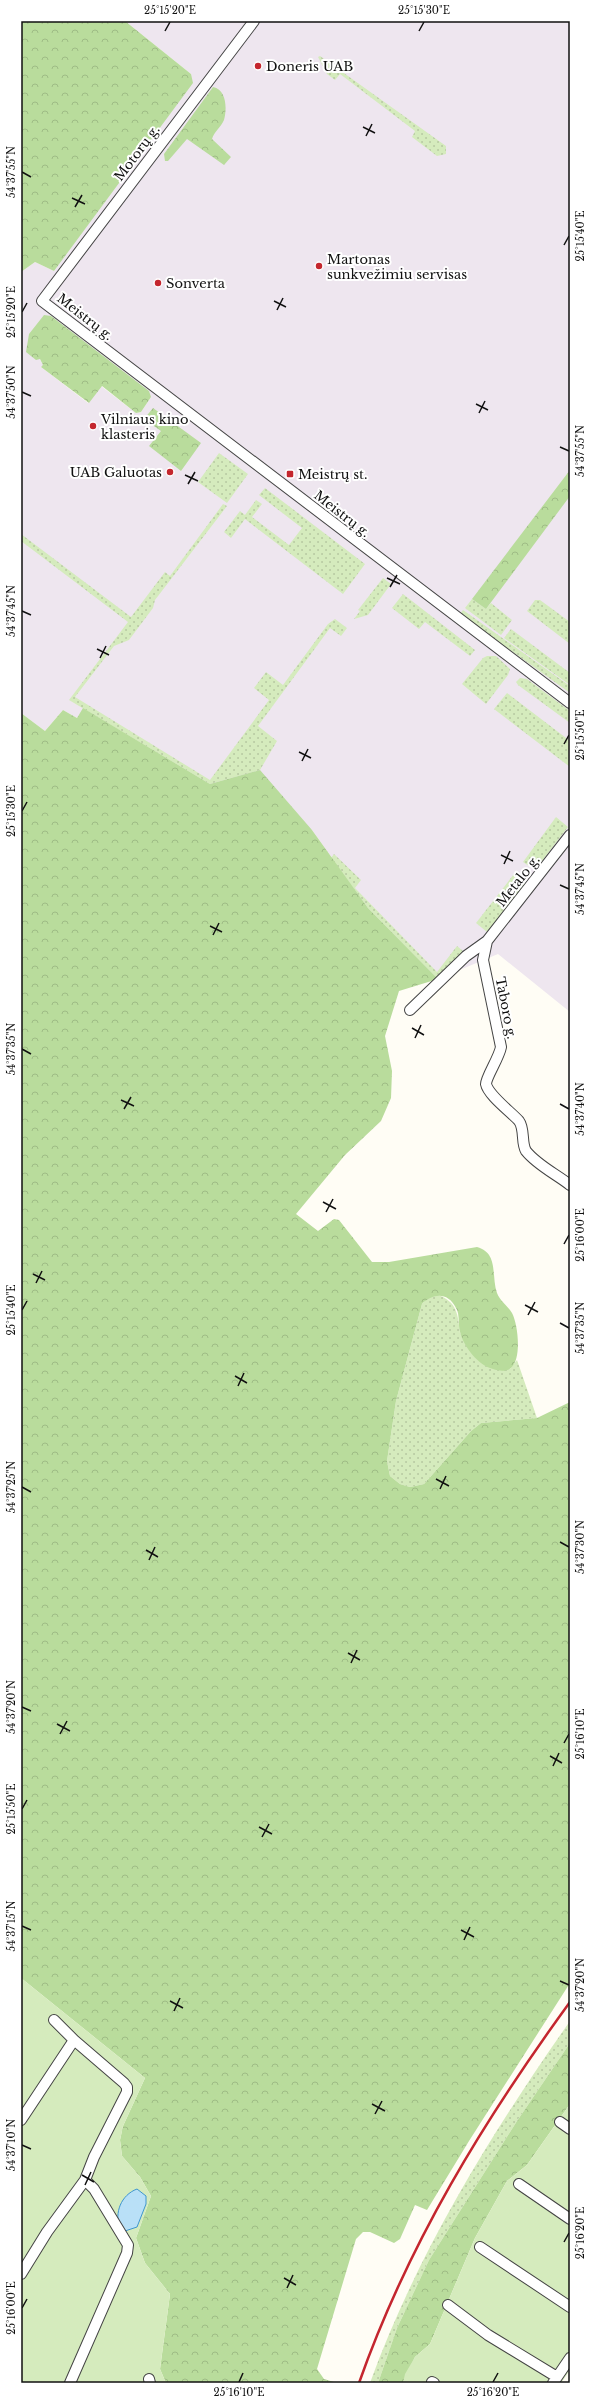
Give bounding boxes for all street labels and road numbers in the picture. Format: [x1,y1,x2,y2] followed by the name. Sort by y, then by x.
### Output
[110,122,164,184] street label: Motorų g.
[54,290,116,344] street label: Meistrų g.
[311,487,373,541] street label: Meistrų g.
[492,852,544,910] street label: Metalo g.
[492,976,520,1040] street label: Taboro g.

